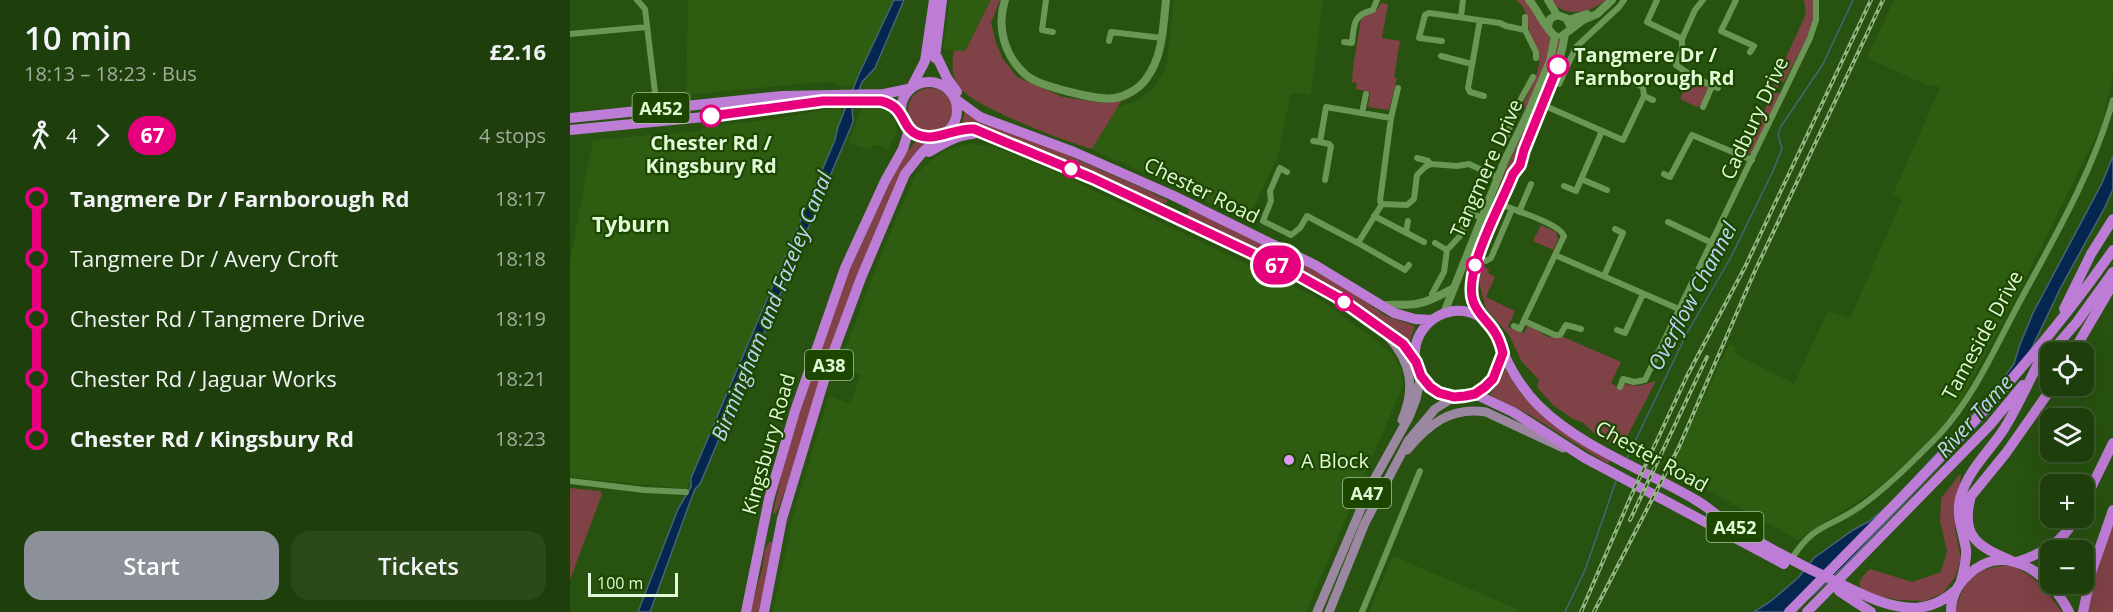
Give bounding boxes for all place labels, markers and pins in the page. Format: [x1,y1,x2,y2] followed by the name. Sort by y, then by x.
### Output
[1574,41,1734,91] place label: Tangmere Dr / Farnborough Rd
[1547,55,1569,77] marker: Tangmere Dr / Farnborough Rd
[700,105,722,127] marker: Chester Rd / Kingsbury Rd
[645,129,777,179] place label: Chester Rd / Kingsbury Rd
[1062,160,1080,178] unlabelled marker
[1466,256,1484,274] unlabelled marker
[1335,293,1353,311] unlabelled marker
[1301,447,1369,474] place label: A Block
[1282,453,1296,467] marker: A Block

